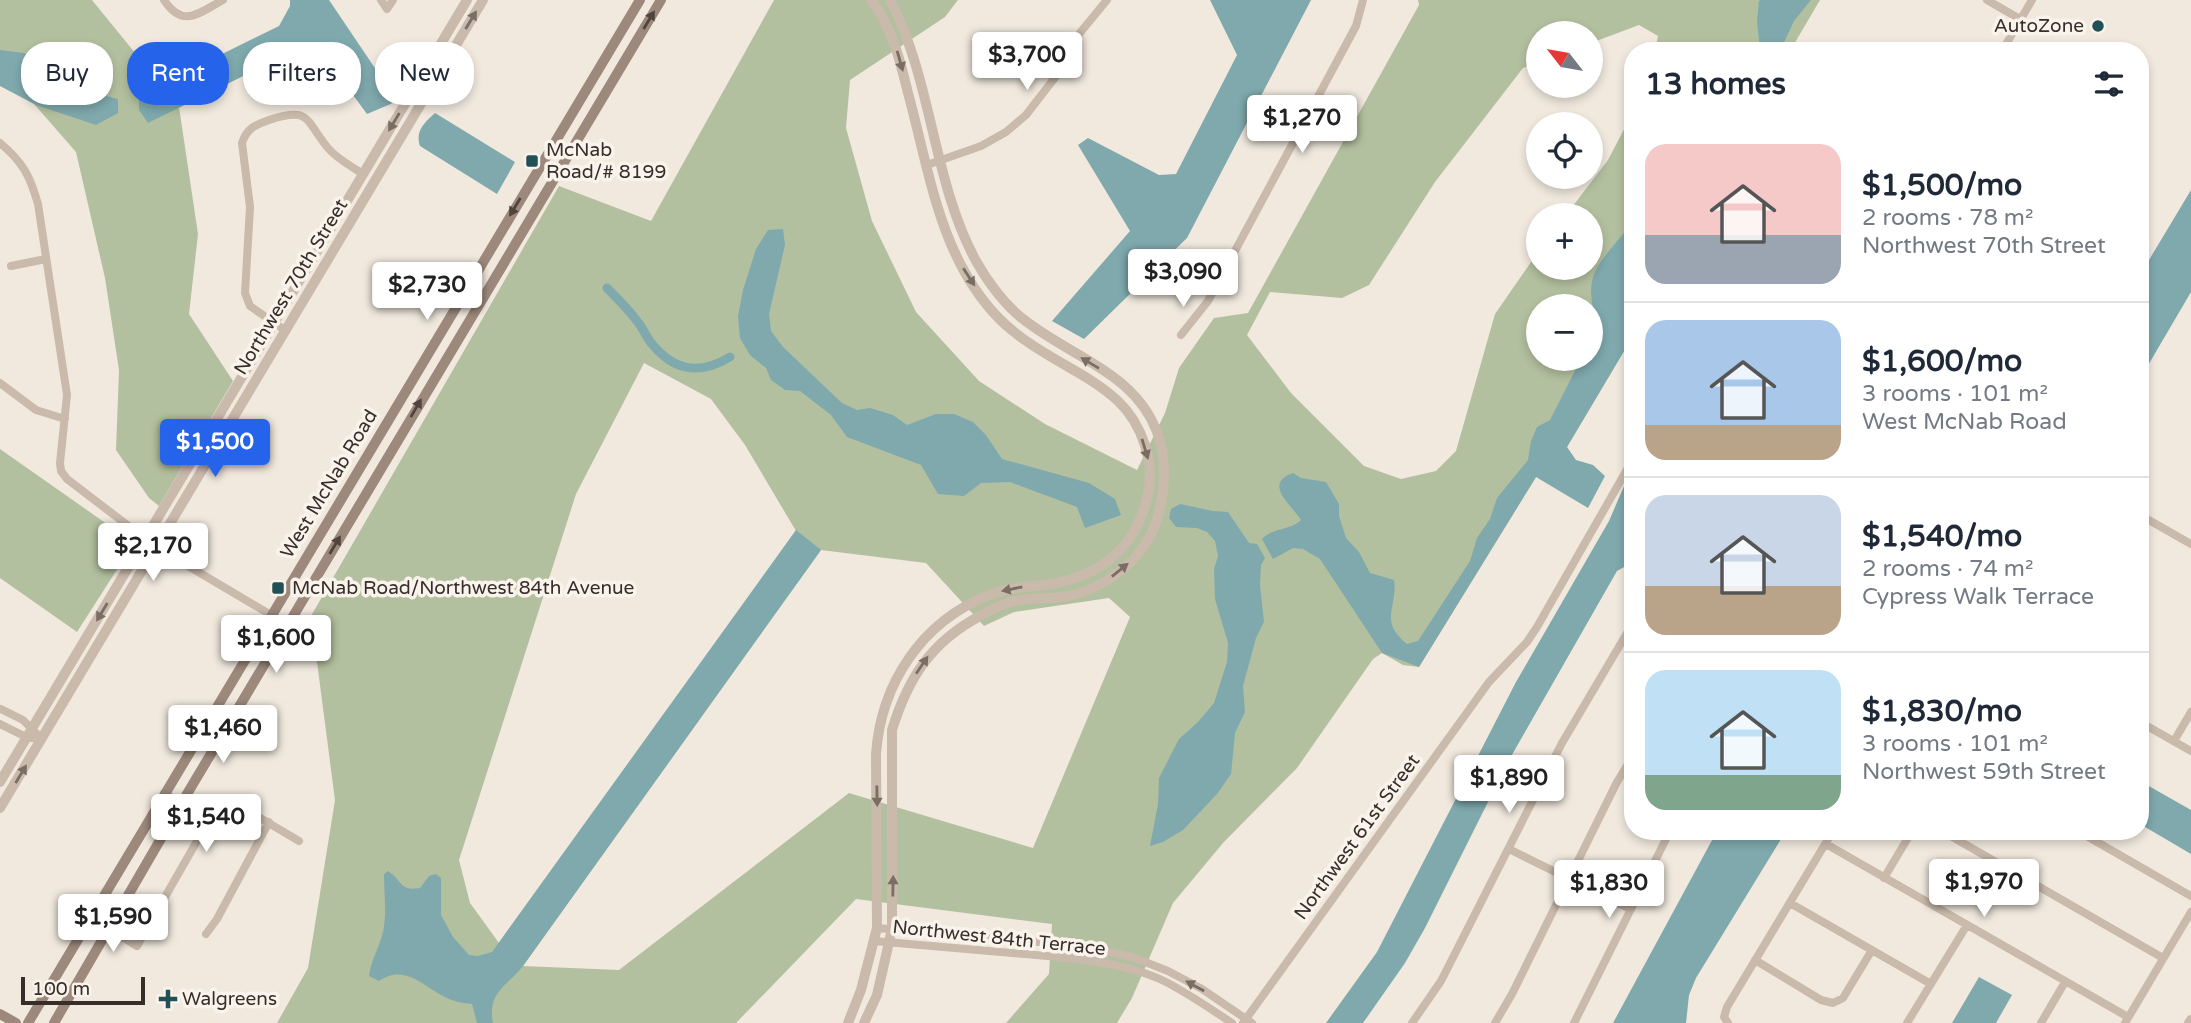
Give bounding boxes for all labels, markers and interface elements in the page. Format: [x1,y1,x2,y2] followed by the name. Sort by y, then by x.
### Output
[465,11,478,30] one-way arrow
[643,11,656,30] one-way arrow
[1994,15,2084,37] place label: AutoZone
[2090,18,2106,34] marker: AutoZone
[1526,21,1603,98] north arrow
[1526,21,1603,371] map controls
[970,32,1084,92] pin: $3,700
[988,41,1066,69] text: $3,700
[21,42,113,105] chip: Buy
[127,42,229,105] chip: Rent
[243,42,361,105] chip: Filters
[375,42,474,105] chip: New
[895,51,905,72] one-way arrow
[2090,65,2128,103] icon: filters
[1645,66,1786,103] text: 13 homes
[1245,96,1359,155] pin: $1,270
[1263,104,1341,132] text: $1,270
[388,112,400,131] one-way arrow
[1526,112,1603,189] button: locate
[546,139,666,183] place label: McNab Road/# 8199
[524,153,540,169] marker: McNab Road/# 8199
[1862,167,2022,204] text: $1,500/mo
[1701,172,1785,256] icon: home
[230,195,352,379] street label: Northwest 70th Street
[508,197,521,216] one-way arrow
[1526,203,1603,280] button: +
[1862,204,2033,232] text: 2 rooms · 78 m²
[1862,232,2106,260] text: Northwest 70th Street
[1126,250,1240,309] pin: $3,090
[1144,258,1222,286] text: $3,090
[370,262,484,322] pin: $2,730
[962,268,975,287] one-way arrow
[388,271,466,299] text: $2,730
[1526,294,1603,371] button: −
[1862,343,2022,380] text: $1,600/mo
[1701,348,1785,432] icon: home
[1080,356,1099,369] one-way arrow
[1862,380,2048,408] text: 3 rooms · 101 m²
[410,398,422,418] one-way arrow
[276,406,382,562] street label: West McNab Road
[1862,408,2067,436] text: West McNab Road
[158,420,272,479] pin: $1,500
[176,428,254,456] text: $1,500
[1140,438,1151,460] one-way arrow
[1862,518,2022,555] text: $1,540/mo
[1701,523,1785,607] icon: home
[96,524,210,583] pin: $2,170
[114,532,192,560] text: $2,170
[329,536,341,555] one-way arrow
[1862,555,2033,583] text: 2 rooms · 74 m²
[1111,563,1128,578] one-way arrow
[292,577,634,599] place label: McNab Road/Northwest 84th Avenue
[270,580,286,596] marker: McNab Road/Northwest 84th Avenue
[1862,583,2094,611] text: Cypress Walk Terrace
[1001,584,1023,595] one-way arrow
[96,602,109,621] one-way arrow
[219,616,333,675] pin: $1,600
[237,624,315,652] text: $1,600
[915,656,929,674] one-way arrow
[1862,693,2022,730] text: $1,830/mo
[1701,698,1785,782] icon: home
[166,706,280,765] pin: $1,460
[184,714,262,742] text: $1,460
[1862,730,2048,758] text: 3 rooms · 101 m²
[1290,750,1424,924] street label: Northwest 61st Street
[1452,756,1566,815] pin: $1,890
[1862,758,2106,786] text: Northwest 59th Street
[15,764,27,783] one-way arrow
[1470,764,1548,792] text: $1,890
[871,785,883,807] one-way arrow
[149,794,263,854] pin: $1,540
[167,803,245,831] text: $1,540
[1552,860,1666,920] pin: $1,830
[1927,860,2041,919] pin: $1,970
[1945,868,2023,896] text: $1,970
[1570,869,1648,897] text: $1,830
[887,874,899,896] one-way arrow
[56,894,170,954] pin: $1,590
[74,903,152,931] text: $1,590
[891,916,1107,960] street label: Northwest 84th Terrace
[21,974,145,1006] scale bar
[32,978,90,1000] text: 100 m
[1185,980,1205,992] one-way arrow
[182,988,277,1010] place label: Walgreens
[160,991,176,1007] marker: Walgreens

